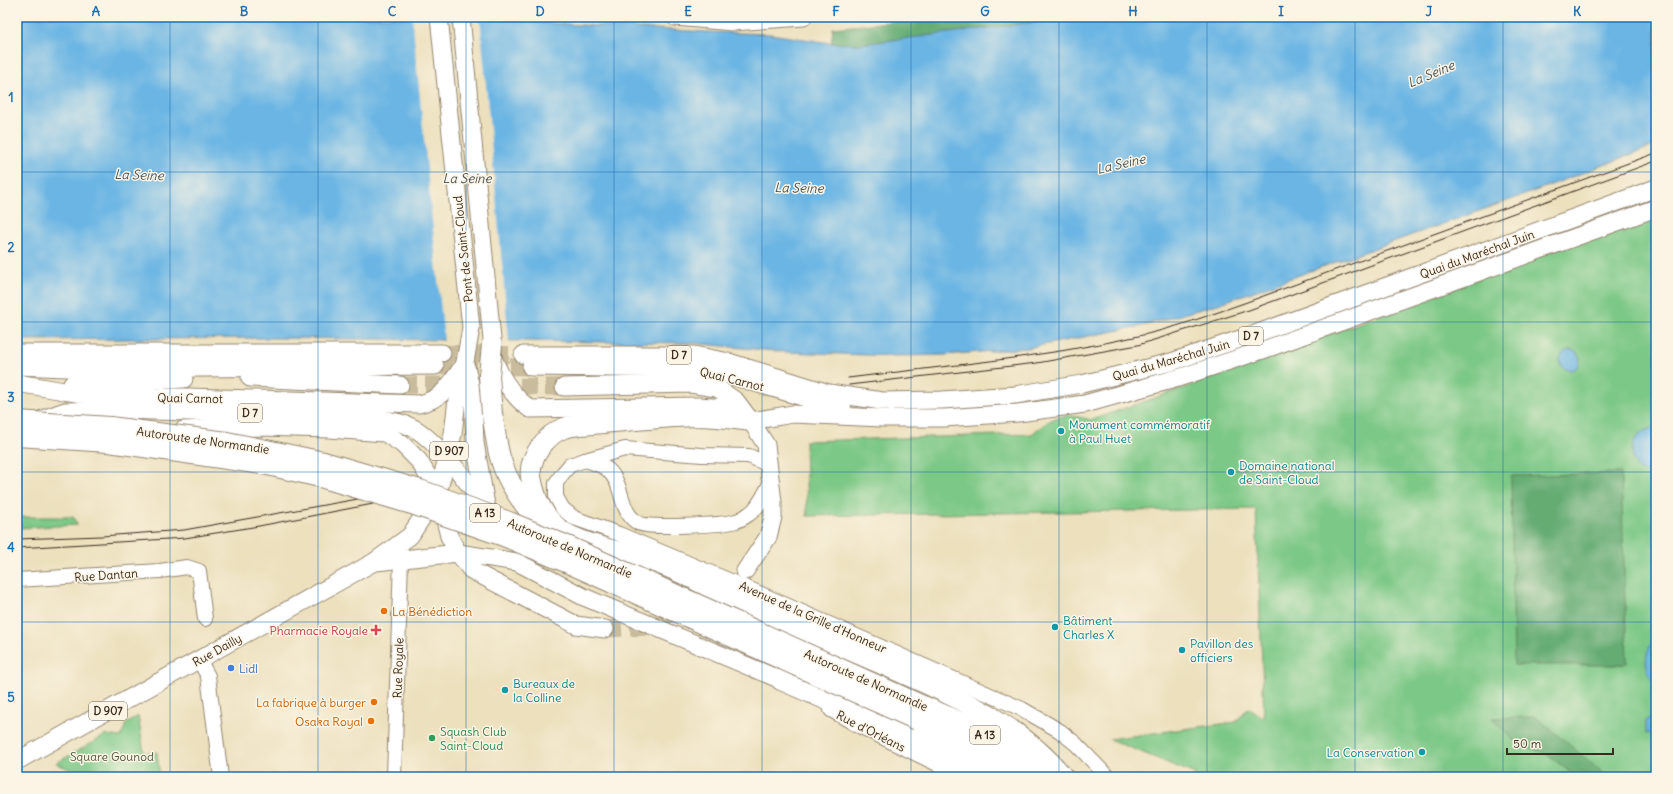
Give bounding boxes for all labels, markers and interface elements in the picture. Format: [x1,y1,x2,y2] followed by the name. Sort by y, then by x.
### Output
[92,3,101,20] text: A
[240,3,249,20] text: B
[388,3,397,20] text: C
[535,3,545,20] text: D
[684,3,692,20] text: E
[832,3,840,20] text: F
[980,3,990,20] text: G
[1128,3,1138,20] text: H
[1278,3,1284,20] text: I
[1426,3,1433,20] text: J
[1573,3,1582,20] text: K
[1405,56,1458,91] water label: La Seine
[8,89,14,106] text: 1
[1095,150,1148,178] water label: La Seine
[114,166,165,184] water label: La Seine
[442,170,493,187] water label: La Seine
[774,179,825,197] water label: La Seine
[450,195,476,303] street label: Pont de Saint-Cloud
[1418,226,1536,282] street label: Quai du Maréchal Juin
[7,239,15,256] text: 2
[1239,327,1263,345] road number: D 7
[1111,336,1231,384] street label: Quai du Maréchal Juin
[667,346,691,364] road number: D 7
[698,364,766,394] street label: Quai Carnot
[7,389,15,406] text: 3
[157,390,223,406] street label: Quai Carnot
[238,404,262,422] road number: D 7
[1069,417,1211,446] place label: Monument commémoratif à Paul Huet
[136,423,270,457] street label: Autoroute de Normandie
[1056,426,1066,436] marker: Monument commémoratif à Paul Huet
[430,442,468,460] road number: D 907
[1239,458,1334,487] place label: Domaine national de Saint-Cloud
[1226,467,1236,477] marker: Domaine national de Saint-Cloud
[470,504,500,522] road number: A 13
[505,515,635,581] street label: Autoroute de Normandie
[7,539,15,556] text: 4
[74,565,138,585] street label: Rue Dantan
[737,578,889,656] street label: Avenue de la Grille d'Honneur
[392,604,472,619] place label: La Bénédiction
[379,606,389,616] marker: La Bénédiction
[1063,613,1115,642] place label: Bâtiment Charles X
[1050,622,1060,632] marker: Bâtiment Charles X
[270,623,368,638] place label: Pharmacie Royale
[371,625,381,635] marker: Pharmacie Royale
[190,630,244,670] street label: Rue Dailly
[1190,636,1253,665] place label: Pavillon des officiers
[389,637,407,699] street label: Rue Royale
[1177,645,1187,655] marker: Pavillon des officiers
[802,646,930,714] street label: Autoroute de Normandie
[239,661,258,676] place label: Lidl
[226,663,236,673] marker: Lidl
[513,676,575,705] place label: Bureaux de la Colline
[500,685,510,695] marker: Bureaux de la Colline
[7,689,15,706] text: 5
[256,695,366,710] place label: La fabrique à burger
[369,697,379,707] marker: La fabrique à burger
[89,702,127,720] road number: D 907
[834,707,908,755] street label: Rue d'Orléans
[295,714,363,729] place label: Osaka Royal
[366,716,376,726] marker: Osaka Royal
[440,724,507,753] place label: Squash Club Saint-Cloud
[970,726,1000,744] road number: A 13
[1507,730,1613,756] scale bar
[427,733,437,743] marker: Squash Club Saint-Cloud
[1513,736,1542,751] text: 50 m
[1327,745,1414,760] place label: La Conservation
[1417,747,1427,757] marker: La Conservation
[70,749,154,764] park label: Square Gounod

